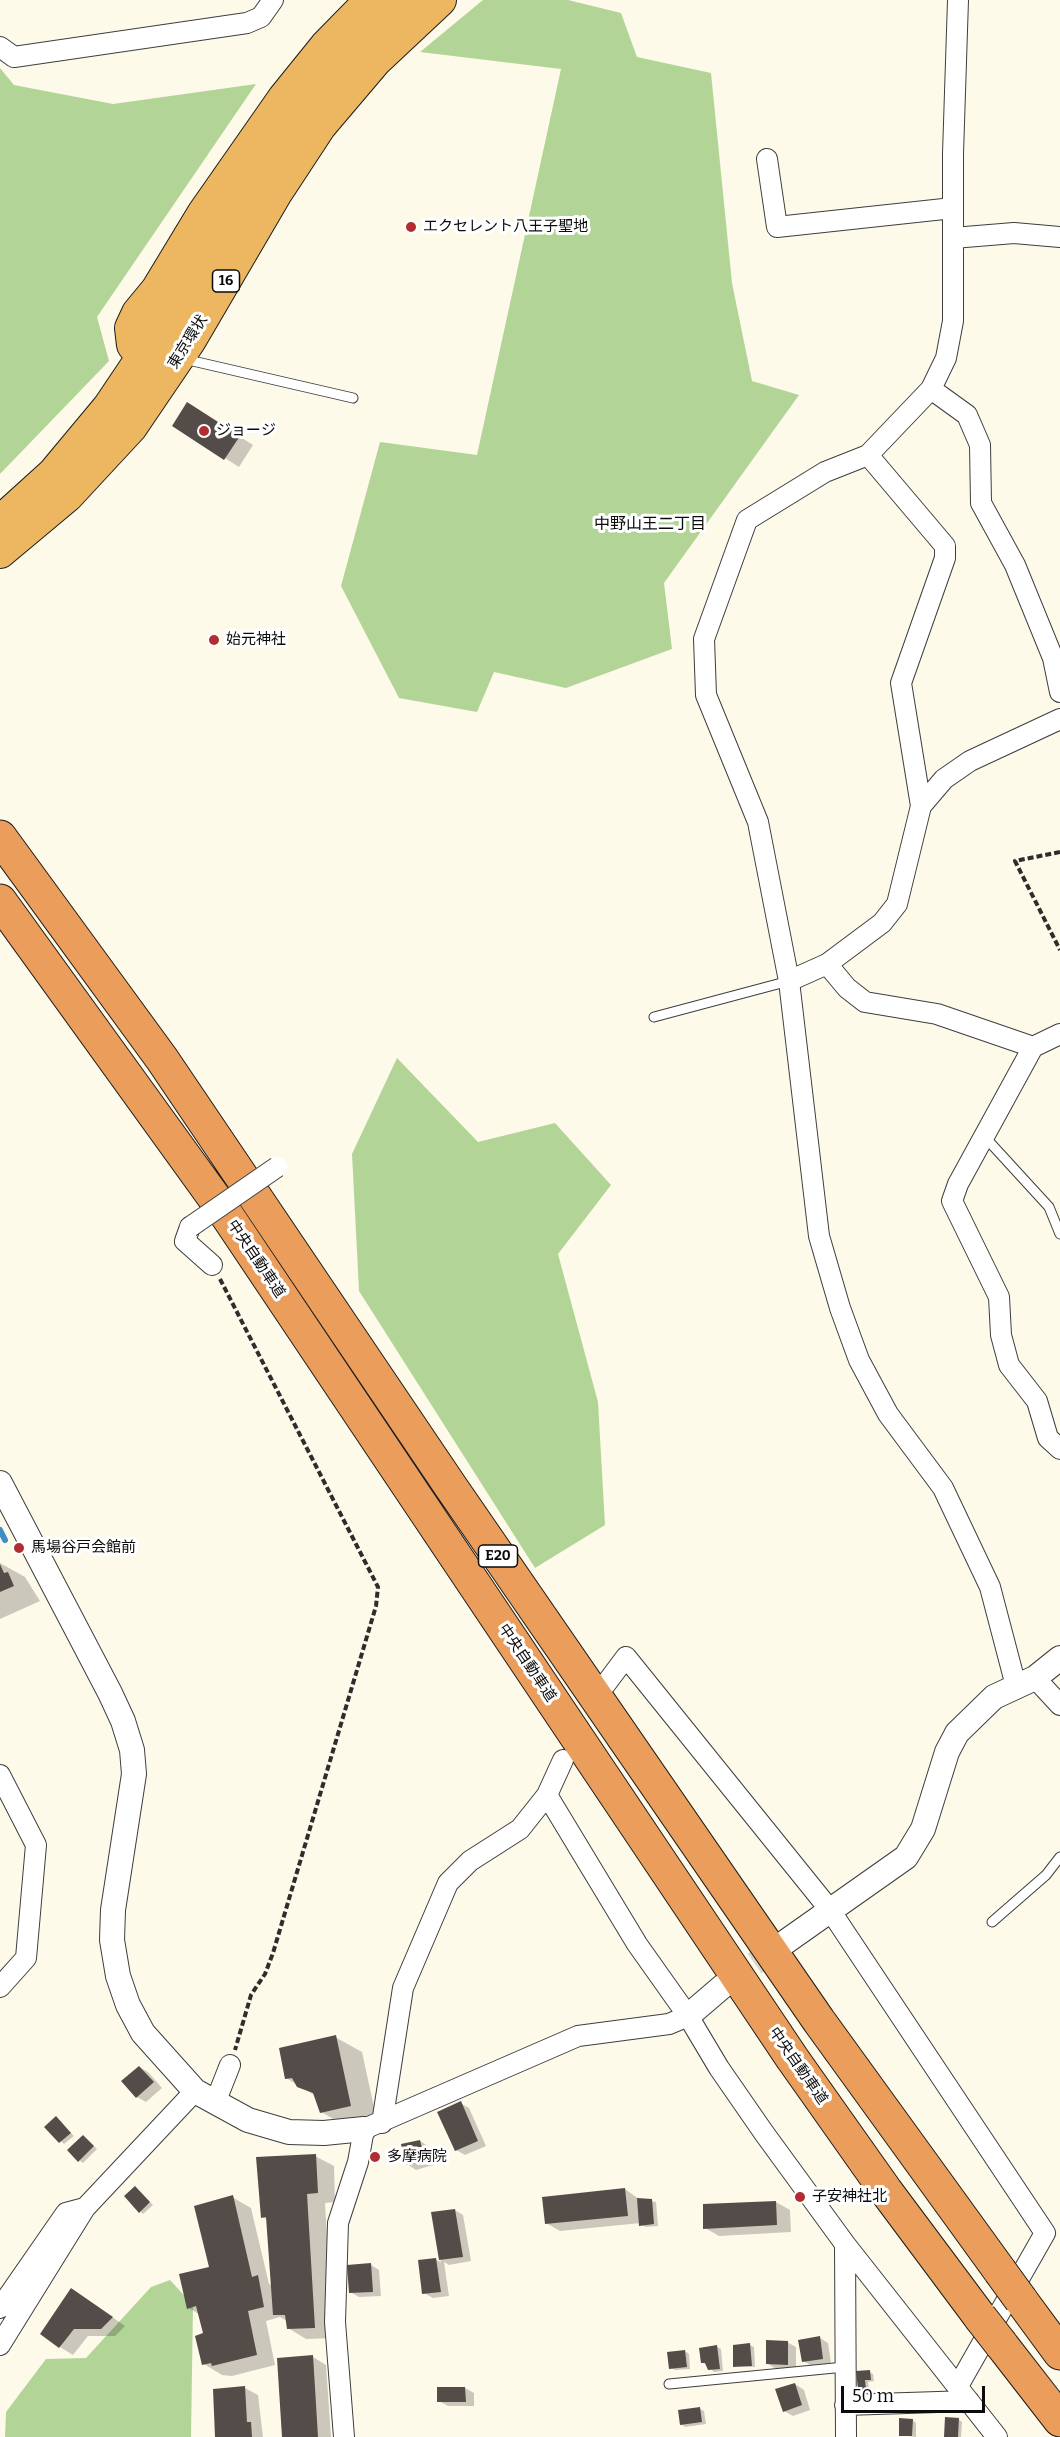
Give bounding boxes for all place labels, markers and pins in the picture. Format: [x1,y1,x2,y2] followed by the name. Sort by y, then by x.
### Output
[423,218,588,236] place label: エクセレント八王子聖地
[404,220,418,234] marker: エクセレント八王子聖地
[216,422,276,440] place label: ジョージ
[197,424,211,438] marker: ジョージ
[226,631,286,649] place label: 始元神社
[207,633,221,647] marker: 始元神社
[31,1539,136,1557] place label: 馬場谷戸会館前
[12,1541,26,1555] marker: 馬場谷戸会館前
[387,2148,447,2166] place label: 多摩病院
[368,2150,382,2164] marker: 多摩病院
[812,2188,887,2206] place label: 子安神社北
[793,2190,807,2204] marker: 子安神社北

